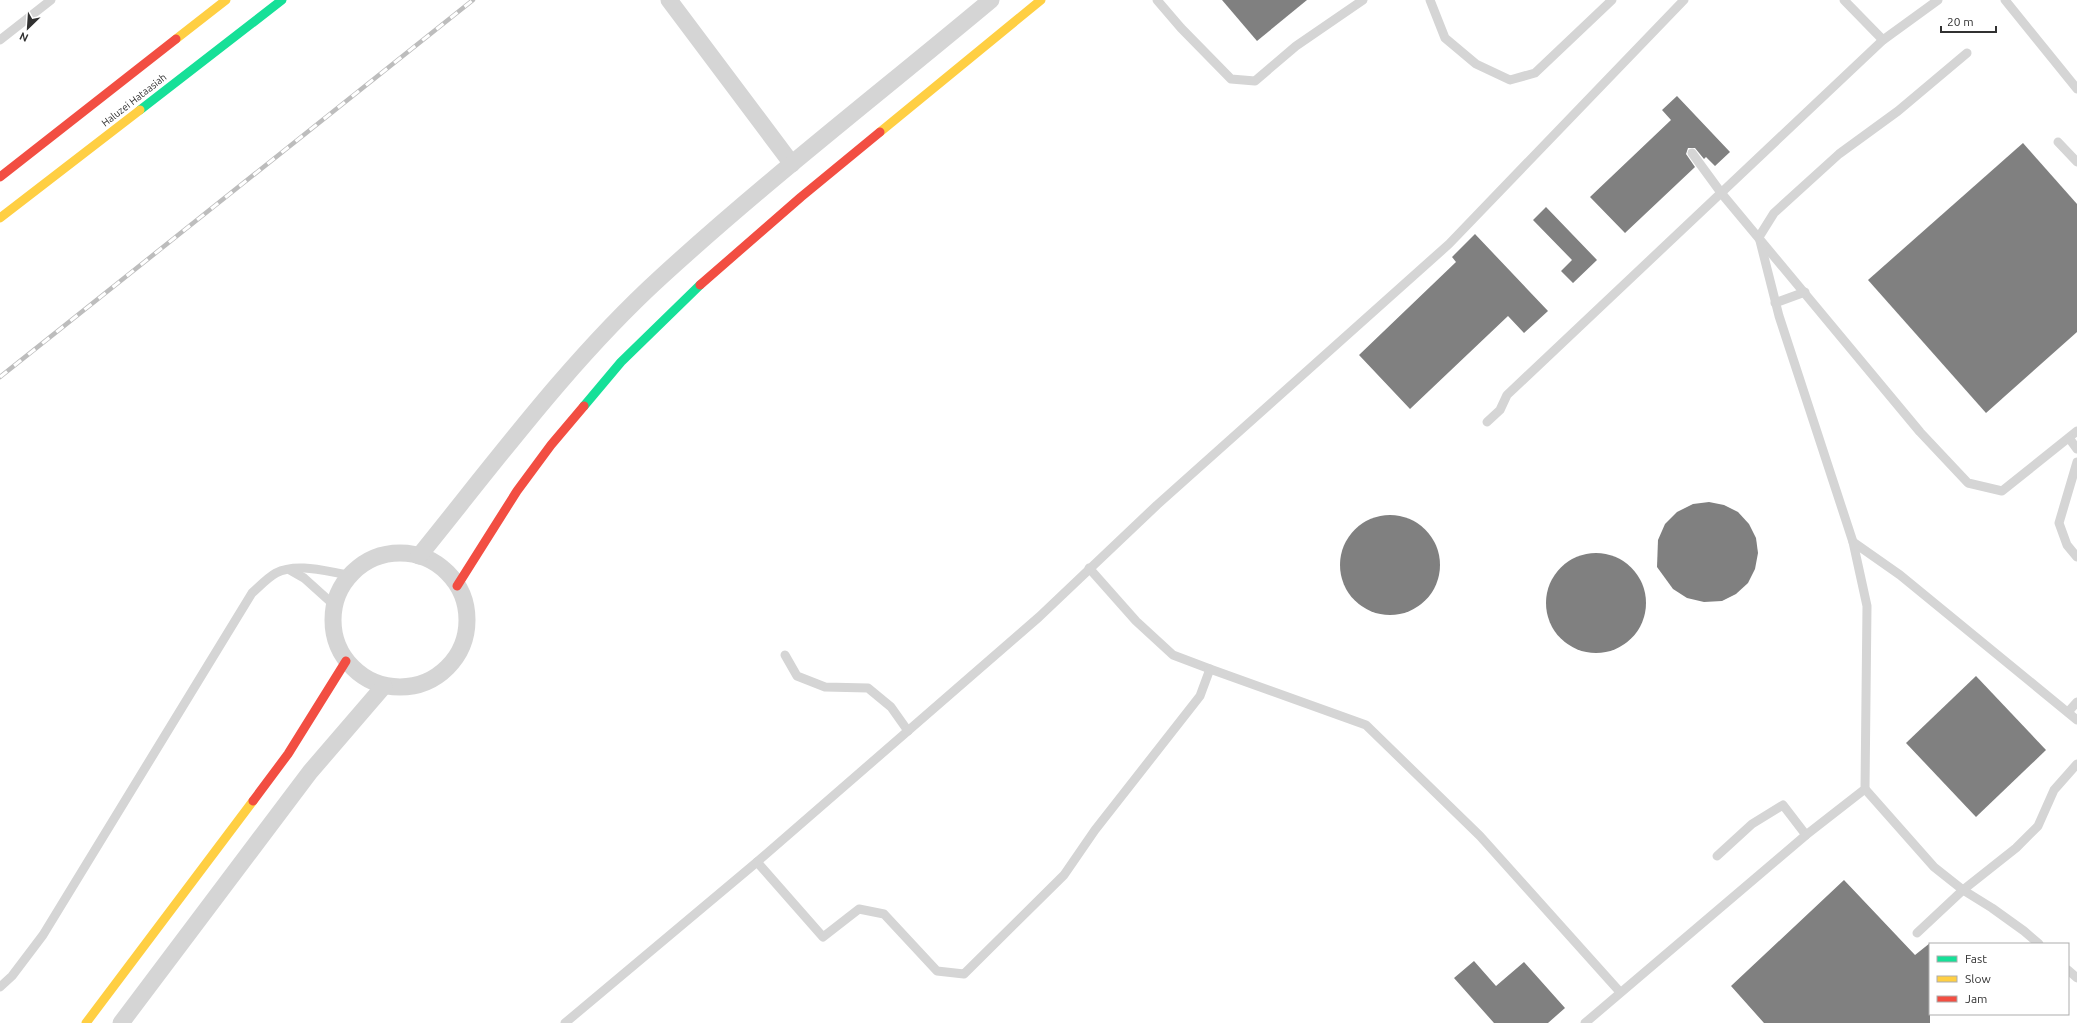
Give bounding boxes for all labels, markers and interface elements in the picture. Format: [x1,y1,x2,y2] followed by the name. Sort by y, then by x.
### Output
[8,8,48,48] north arrow
[1941,8,1996,34] scale bar
[1947,15,1974,28] text: 20 m
[18,30,30,44] text: N
[99,71,169,129] street label: Haluzei Hataasiah
[1929,943,2069,1015] legend
[1965,952,1987,965] text: Fast
[1965,972,1991,985] text: Slow
[1965,992,1987,1005] text: Jam

